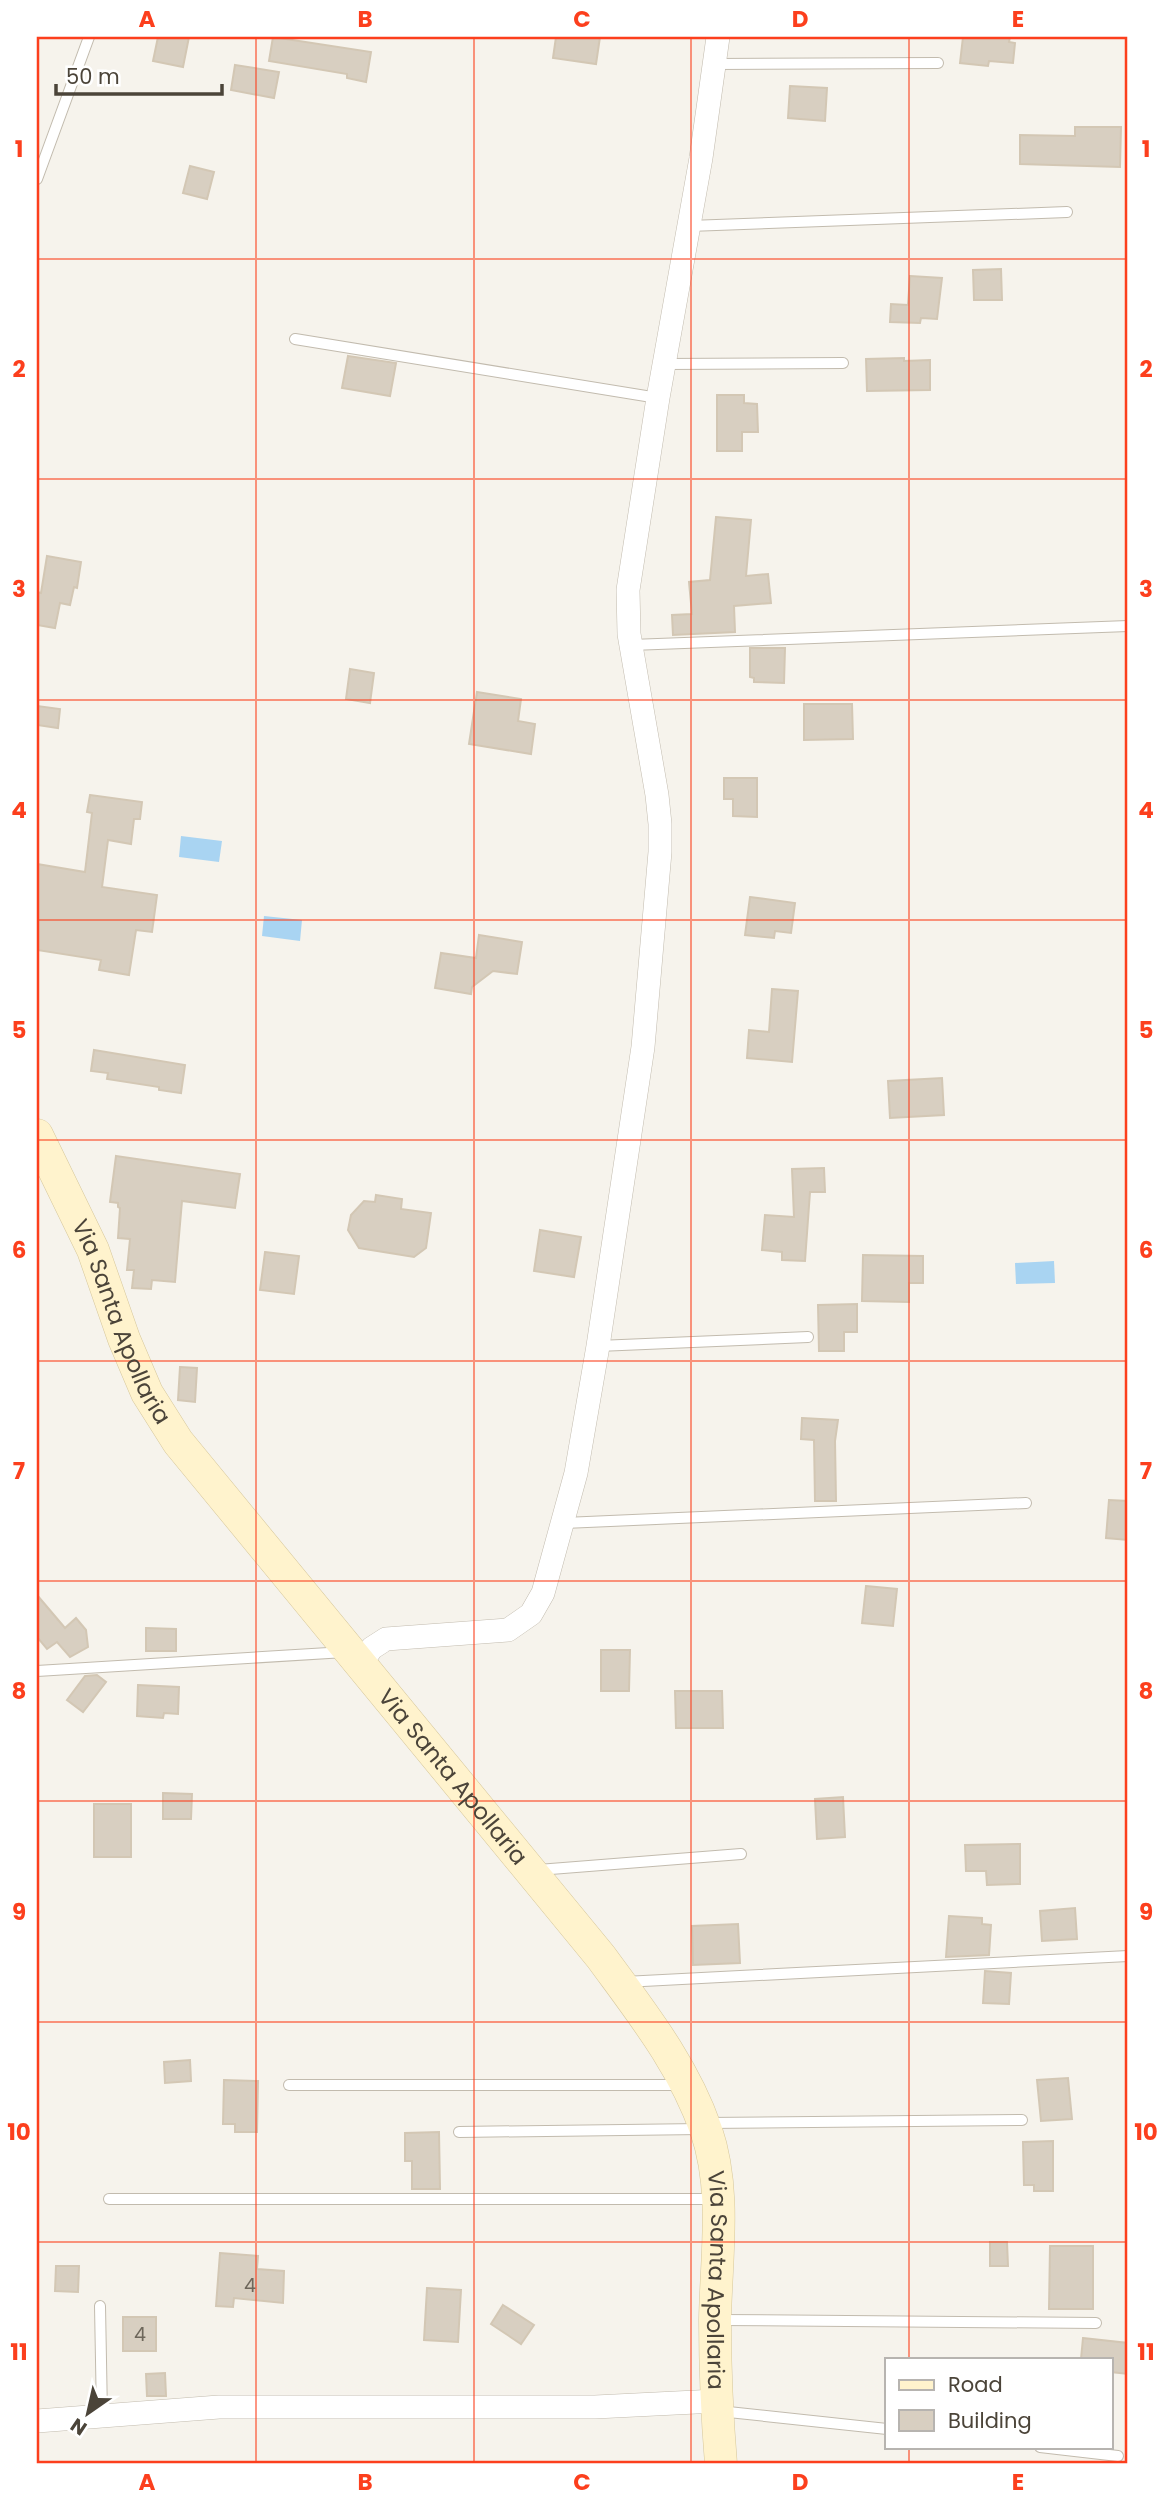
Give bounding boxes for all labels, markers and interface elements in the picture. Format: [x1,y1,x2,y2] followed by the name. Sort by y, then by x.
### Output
[139,3,156,35] text: A
[357,3,373,35] text: B
[573,3,591,35] text: C
[792,3,808,35] text: D
[1012,3,1024,35] text: E
[56,52,222,96] scale bar
[66,62,120,91] text: 50 m
[15,133,23,165] text: 1
[1142,133,1150,165] text: 1
[12,353,26,385] text: 2
[1139,353,1153,385] text: 2
[12,573,26,605] text: 3
[1139,573,1153,605] text: 3
[11,794,27,826] text: 4
[1138,794,1154,826] text: 4
[12,1014,26,1046] text: 5
[1139,1014,1153,1046] text: 5
[64,1214,179,1430] street label: Via Santa Apollaria
[12,1234,26,1266] text: 6
[1139,1234,1153,1266] text: 6
[13,1455,25,1487] text: 7
[1140,1455,1152,1487] text: 7
[12,1675,26,1707] text: 8
[1139,1675,1153,1707] text: 8
[371,1682,535,1872] street label: Via Santa Apollaria
[12,1896,26,1928] text: 9
[1139,1896,1153,1928] text: 9
[7,2116,31,2148] text: 10
[1134,2116,1158,2148] text: 10
[699,2169,735,2390] street label: Via Santa Apollaria
[244,2272,256,2299] house number: 4
[134,2321,146,2348] house number: 4
[10,2336,28,2368] text: 11
[1137,2336,1155,2368] text: 11
[885,2358,1112,2448] legend
[948,2370,1003,2399] text: Road
[52,2378,122,2448] north arrow
[948,2406,1032,2435] text: Building
[65,2411,92,2442] text: N
[139,2466,156,2498] text: A
[357,2466,373,2498] text: B
[573,2466,591,2498] text: C
[792,2466,808,2498] text: D
[1012,2466,1024,2498] text: E

